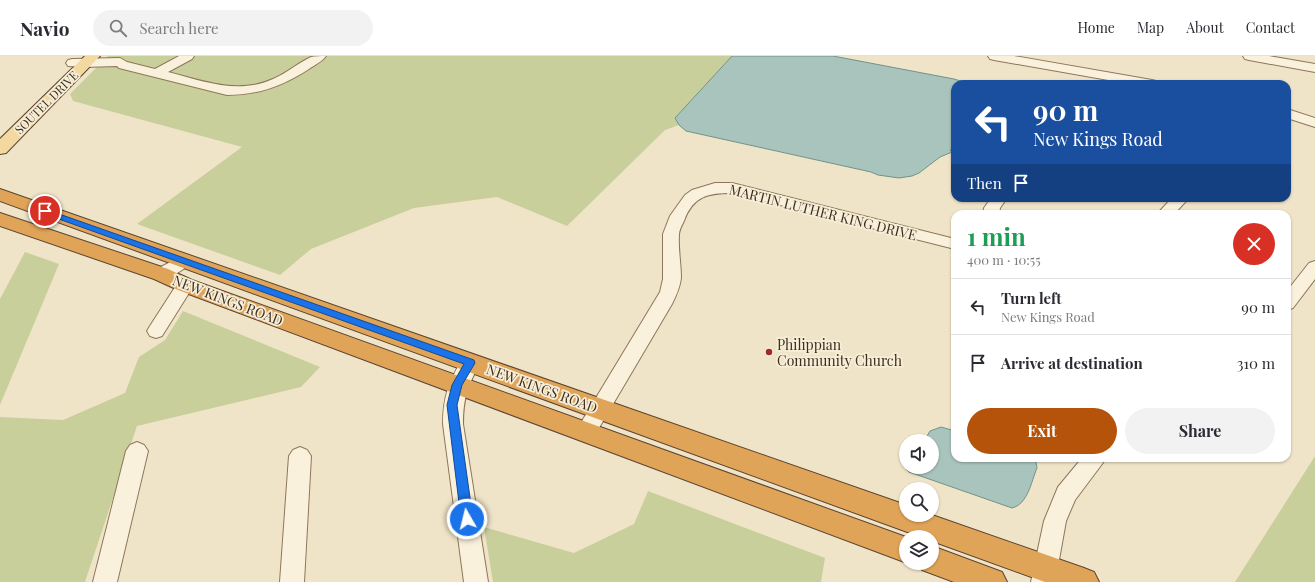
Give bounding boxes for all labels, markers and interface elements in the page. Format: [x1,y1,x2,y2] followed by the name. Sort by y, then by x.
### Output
[93,10,373,46] search box
[20,15,69,41] text: Navio
[107,17,129,39] icon: search
[139,18,219,38] text: Search here
[1077,18,1115,37] text: Home
[1137,18,1164,37] text: Map
[1186,18,1224,37] text: About
[1246,18,1295,37] text: Contact
[11,67,81,137] street label: SOUTEL DRIVE
[1033,91,1098,128] text: 90 m
[967,96,1019,148] icon: left
[1033,127,1163,151] text: New Kings Road
[1010,172,1032,194] icon: arrive
[967,173,1002,193] text: Then
[727,179,919,245] street label: MARTIN LUTHER KING DRIVE
[28,194,62,228] pin
[34,200,56,222] icon: arrive
[967,220,1026,252] text: 1 min
[1233,223,1275,265] button: close
[967,251,1041,268] text: 400 m · 10:55
[170,270,286,330] street label: NEW KINGS ROAD
[1001,288,1062,308] text: Turn left
[967,296,989,318] icon: left
[1241,297,1275,317] text: 90 m
[1001,308,1095,325] text: New Kings Road
[777,335,903,370] place label: Philippian Community Church
[764,347,774,357] marker: Philippian Community Church
[967,352,989,374] icon: arrive
[1001,353,1143,373] text: Arrive at destination
[1237,353,1275,373] text: 310 m
[484,359,600,417] street label: NEW KINGS ROAD
[967,408,1117,454] button: Exit
[1125,408,1275,454] button: Share
[899,434,939,570] map controls
[899,434,939,474] button: sound
[899,482,939,522] button: search
[446,498,488,540] position arrow
[899,530,939,570] button: layers

